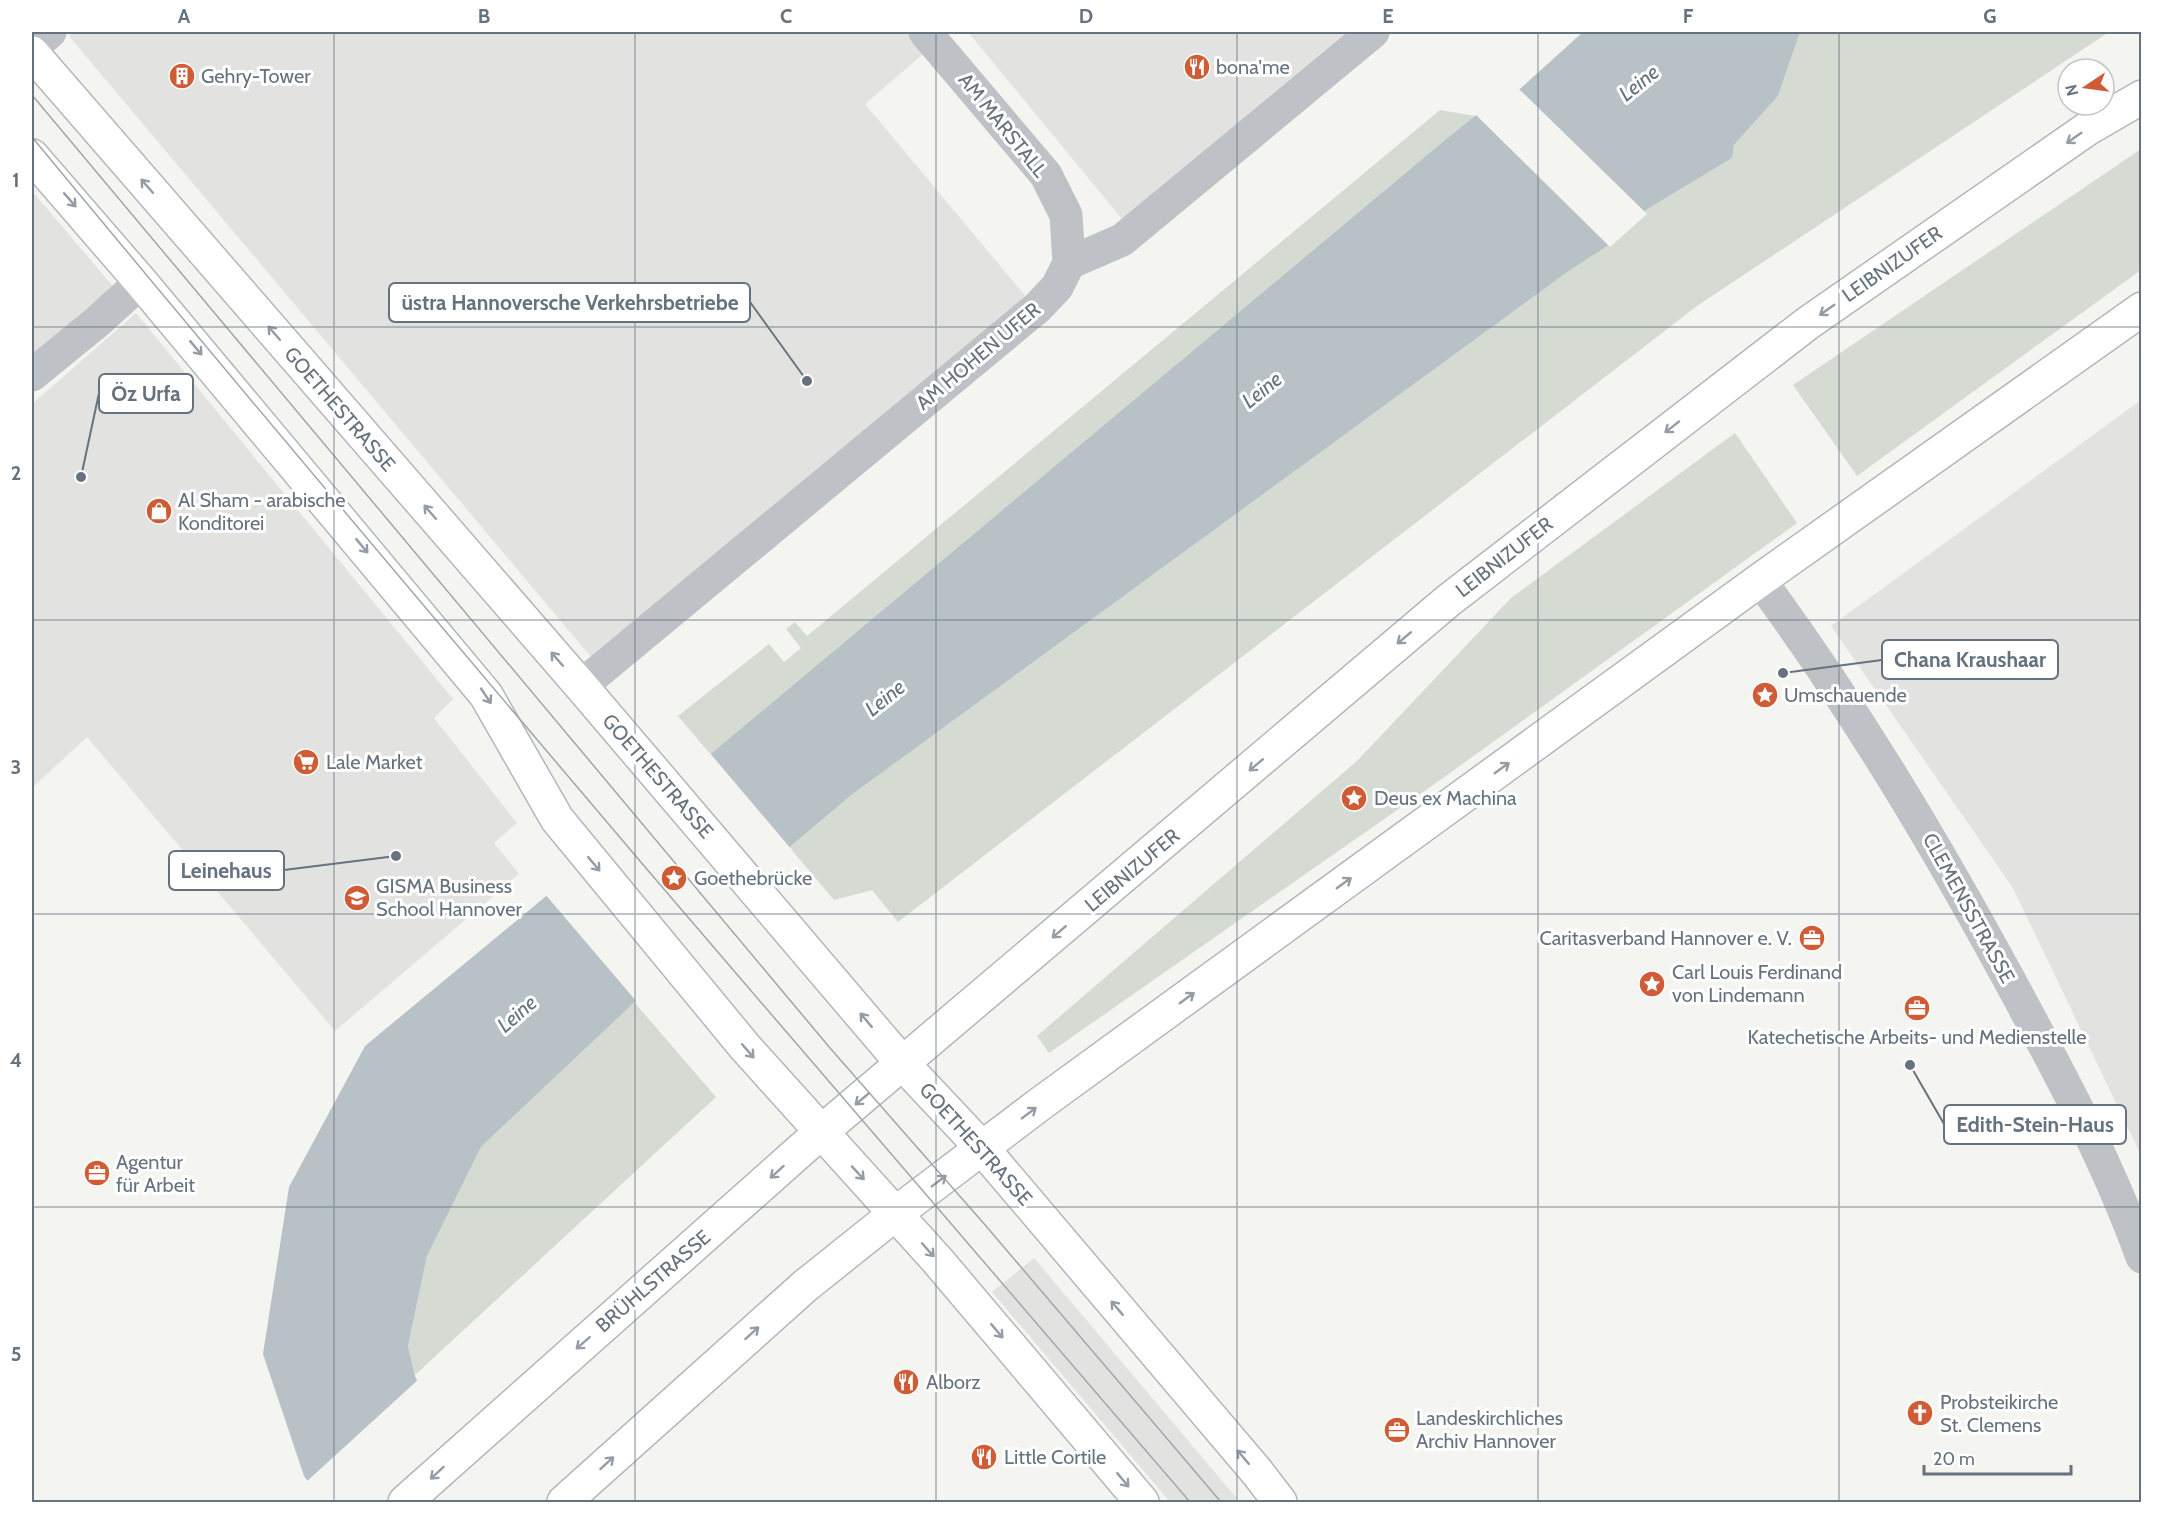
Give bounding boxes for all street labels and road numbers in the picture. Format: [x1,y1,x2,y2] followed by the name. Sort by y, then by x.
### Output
[954,68,1052,182] street label: AM MARSTALL
[1837,221,1947,307] street label: LEIBNIZUFER
[911,297,1045,415] street label: AM HOHEN UFER
[279,342,401,476] street label: GOETHESTRASSE
[1451,512,1557,602] street label: LEIBNIZUFER
[597,709,719,843] street label: GOETHESTRASSE
[1080,823,1184,917] street label: LEIBNIZUFER
[1918,829,2020,987] street label: CLEMENSSTRASSE
[915,1078,1037,1210] street label: GOETHESTRASSE
[591,1225,715,1337] street label: BRÜHLSTRASSE

